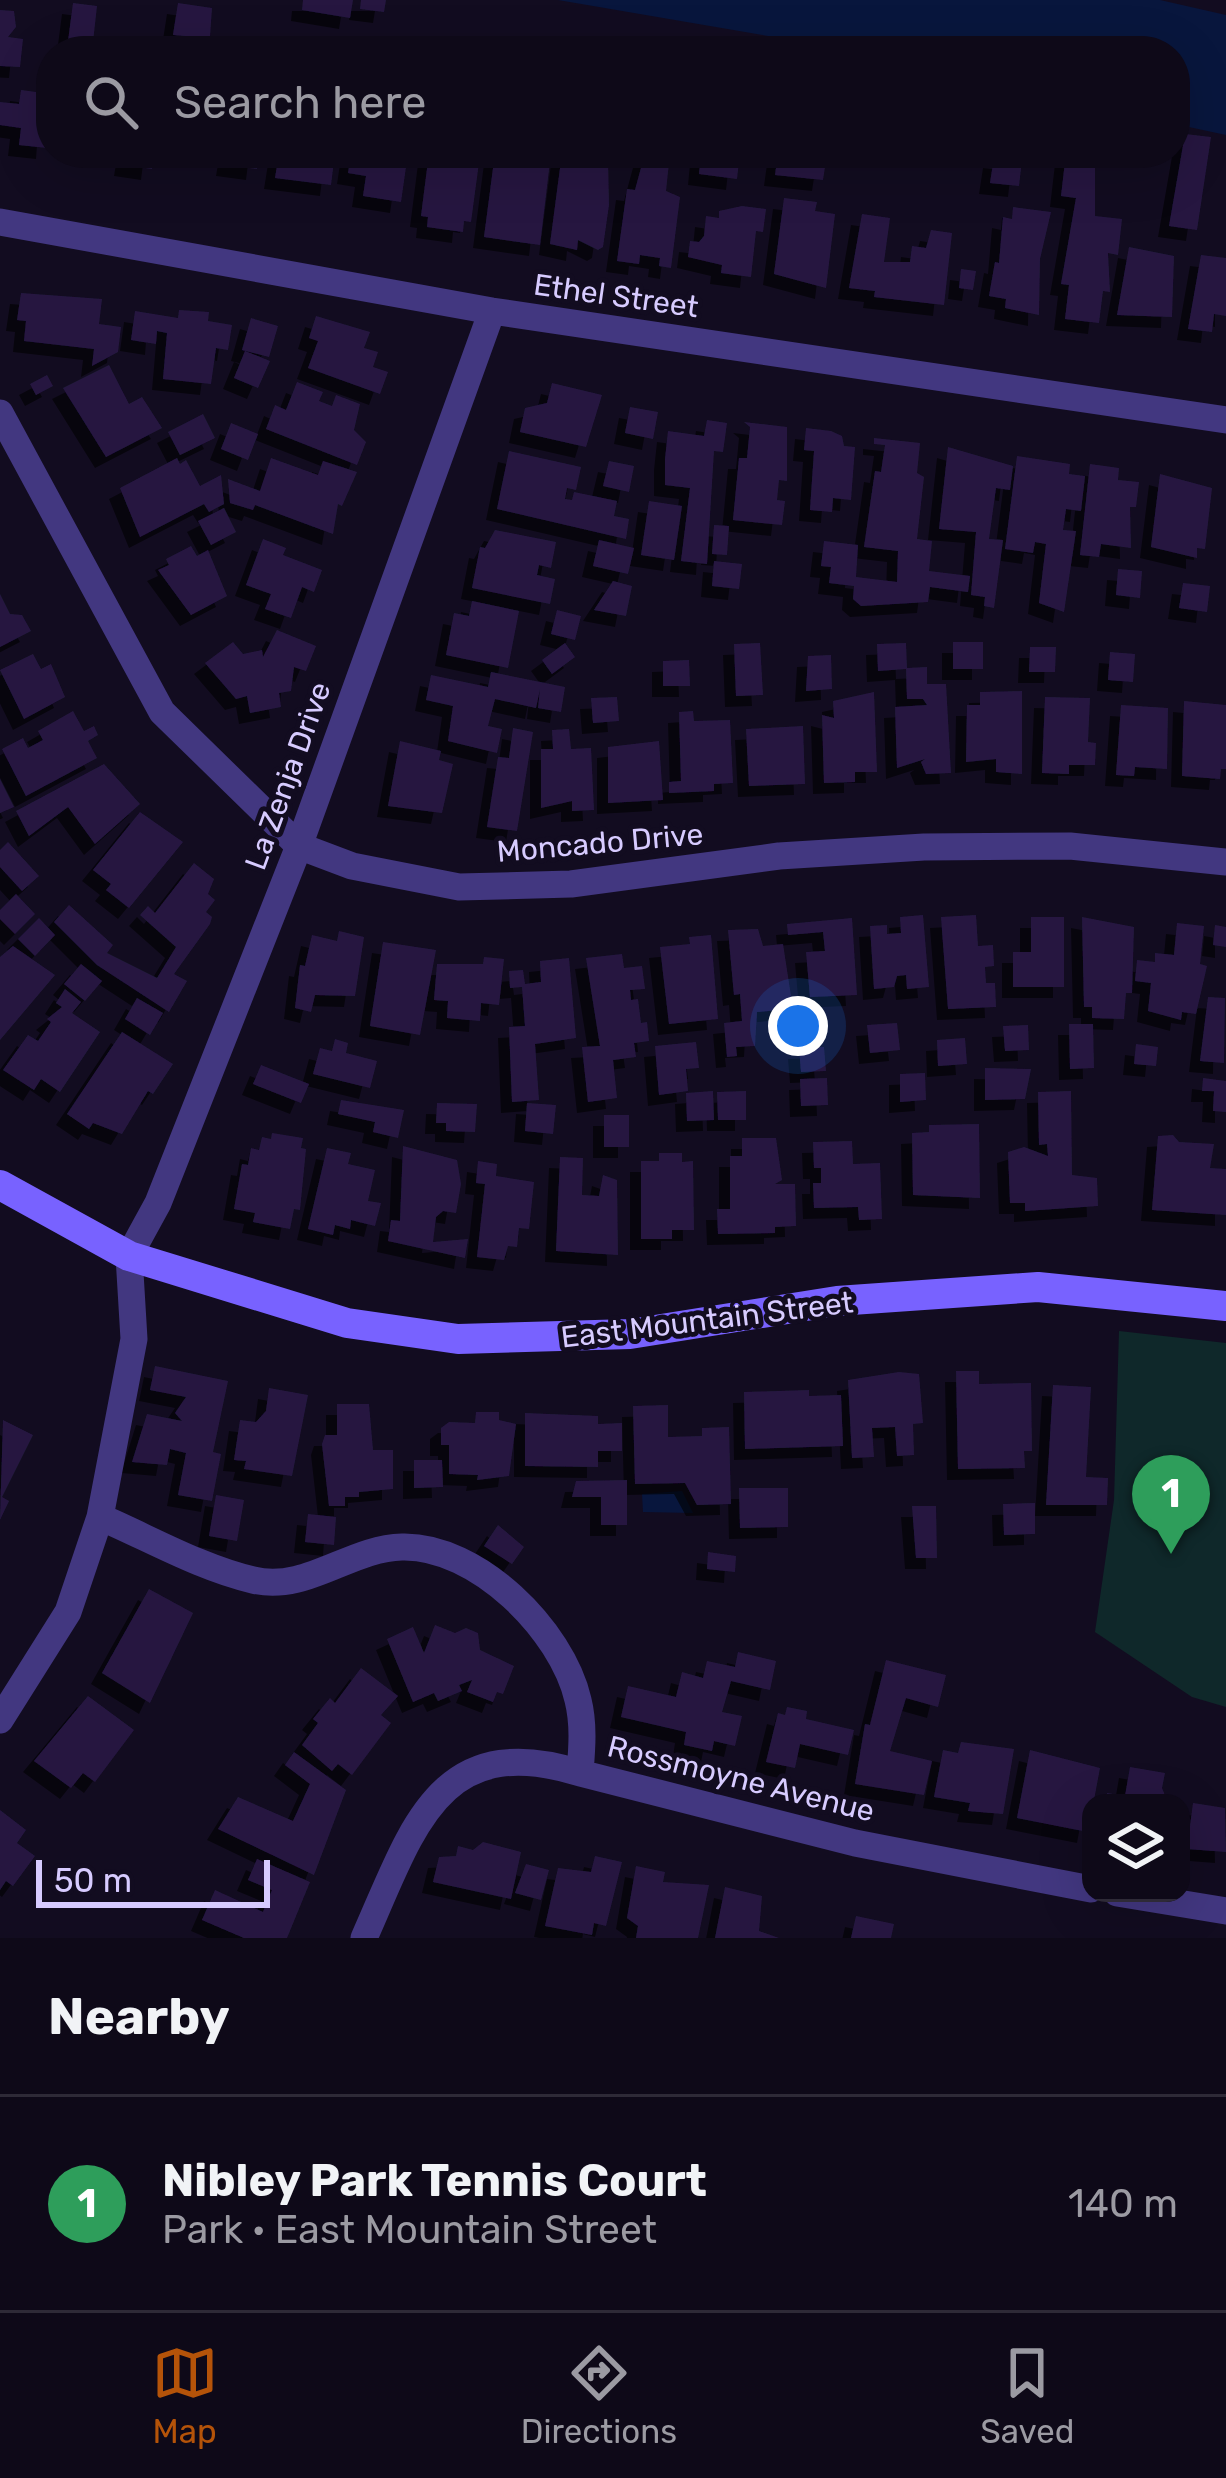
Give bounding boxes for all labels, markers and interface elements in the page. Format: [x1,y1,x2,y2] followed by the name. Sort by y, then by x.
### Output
[36,36,1190,168] search box
[78,69,144,135] icon: search
[174,76,426,129] text: Search here
[531,267,701,325] street label: Ethel Street
[237,677,339,875] street label: La Zenja Drive
[495,816,705,870] street label: Moncado Drive
[768,996,828,1056] your location
[559,1284,855,1356] street label: East Mountain Street
[1132,1455,1210,1554] pin: 1
[604,1728,878,1830] street label: Rossmoyne Avenue
[1082,1794,1190,1902] map controls
[1082,1794,1190,1902] button: layers
[36,1854,270,1907] scale bar
[54,1861,132,1900] text: 50 m
[48,1986,230,2047] text: Nearby
[162,2154,707,2207] text: Nibley Park Tennis Court
[77,2181,97,2227] text: 1
[1068,2181,1178,2227] text: 140 m
[162,2207,657,2253] text: Park · East Mountain Street
[152,2340,218,2451] tab: Map
[521,2340,677,2451] tab: Directions
[980,2340,1074,2451] tab: Saved

